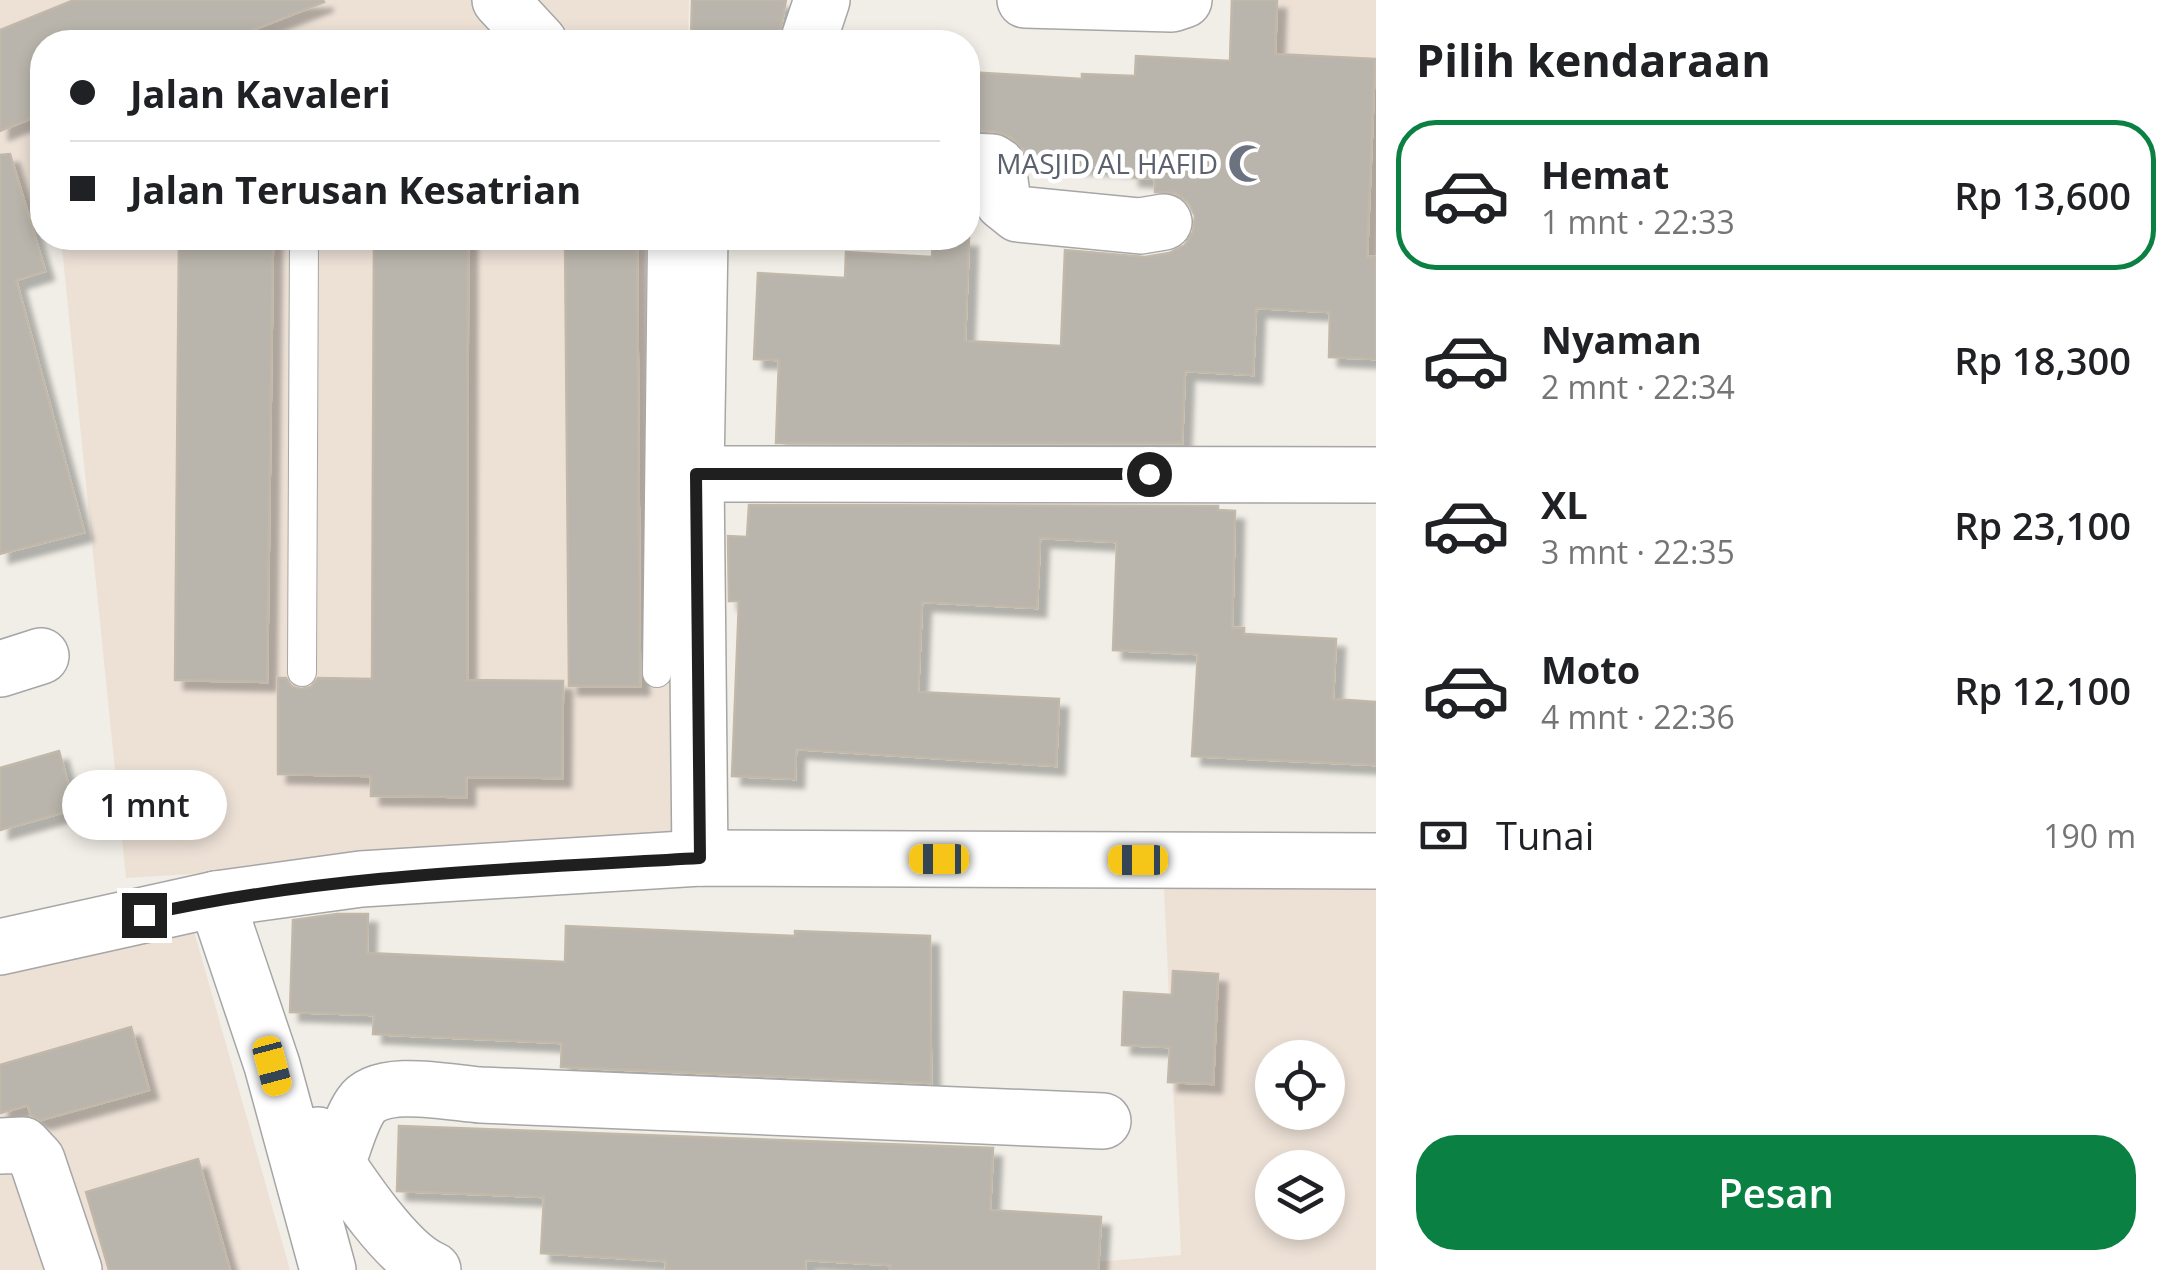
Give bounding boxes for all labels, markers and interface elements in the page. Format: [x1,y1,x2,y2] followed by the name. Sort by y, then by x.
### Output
[1416,29,1771,90] text: Pilih kendaraan
[130,67,391,119] text: Jalan Kavaleri
[1227,142,1269,184] mosque icon: MASJID AL HAFID
[996,144,1218,182] place label: MASJID AL HAFID
[1541,148,1669,200] text: Hemat
[1421,150,1511,240] icon: car
[130,163,581,215] text: Jalan Terusan Kesatrian
[1954,169,2131,221] text: Rp 13,600
[1541,200,1735,243] text: 1 mnt · 22:33
[1541,313,1702,365] text: Nyaman
[1421,315,1511,405] icon: car
[1954,334,2131,386] text: Rp 18,300
[1541,365,1735,408] text: 2 mnt · 22:34
[1127,452,1172,497] route start
[1541,478,1588,530] text: XL
[1421,480,1511,570] icon: car
[1954,499,2131,551] text: Rp 23,100
[1541,530,1735,573] text: 3 mnt · 22:35
[1541,643,1640,695] text: Moto
[1421,645,1511,735] icon: car
[1954,664,2131,716] text: Rp 12,100
[1541,695,1735,738] text: 4 mnt · 22:36
[62,770,226,840] callout: 1 mnt
[99,783,190,826] text: 1 mnt
[1416,808,1471,863] icon: cash
[1496,809,1594,861] text: Tunai
[2043,814,2136,857] text: 190 m
[909,844,969,874] car
[1108,845,1168,875] car
[122,893,167,938] route end
[250,1033,294,1099] car
[1255,1040,1345,1240] map controls
[1255,1040,1345,1130] button: locate
[1416,1135,2136,1250] button: Pesan
[1255,1150,1345,1240] button: layers

